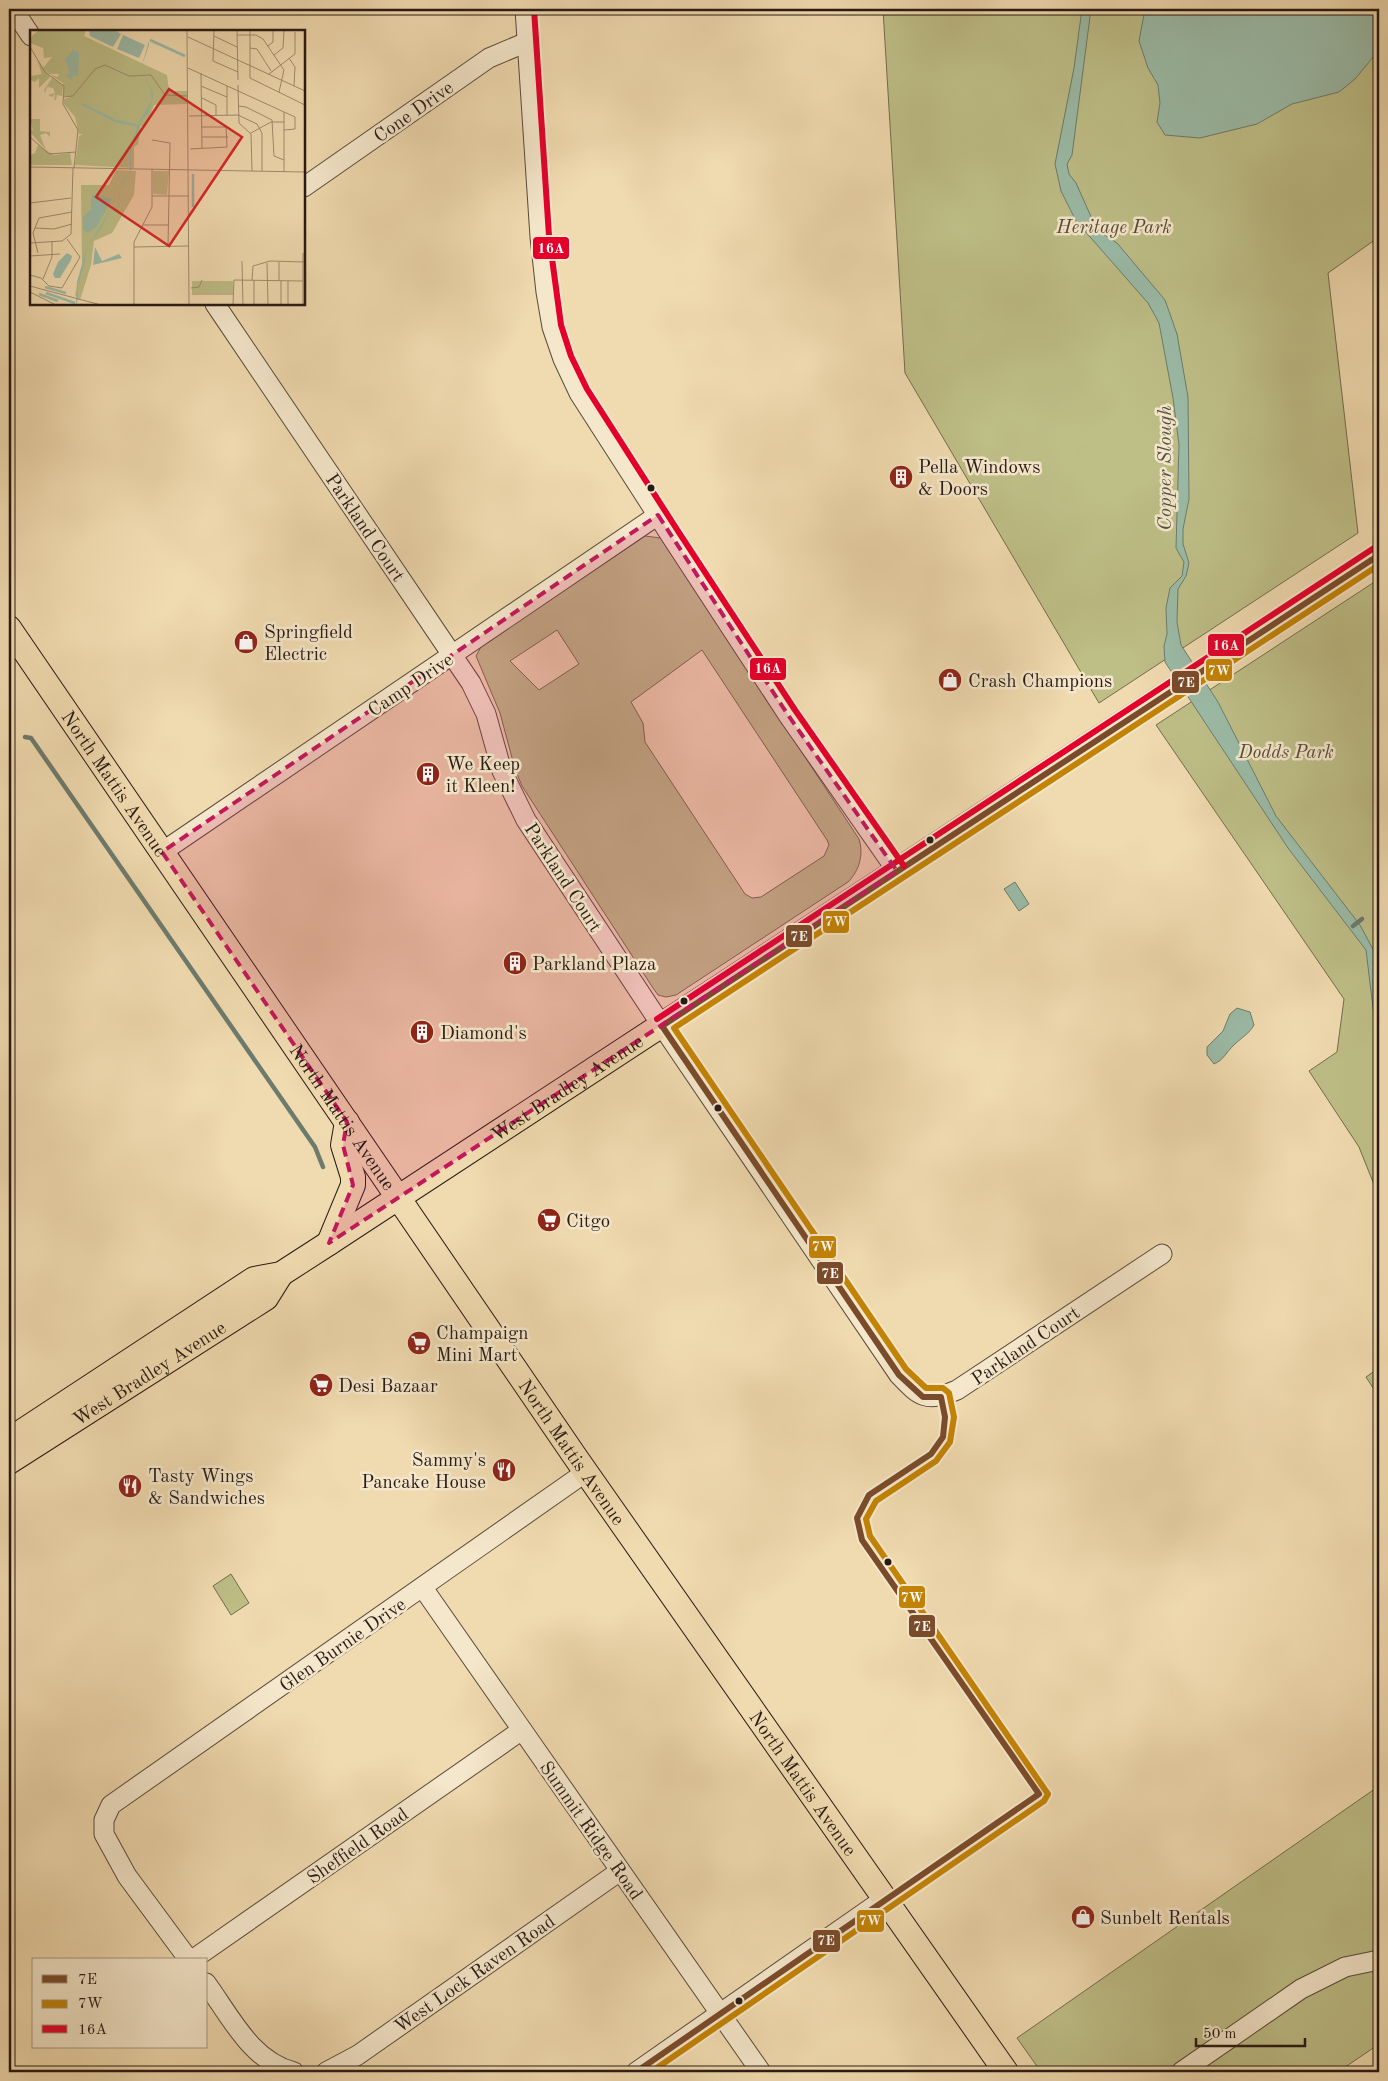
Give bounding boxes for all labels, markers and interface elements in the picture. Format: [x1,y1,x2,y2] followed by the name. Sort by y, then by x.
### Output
[30,30,305,305] inset map
[371,79,458,147] street label: Cone Drive
[1055,219,1172,238] park label: Heritage Park
[532,236,570,260] line badge: 16A
[538,242,565,256] text: 16A
[1156,405,1176,531] water label: Copper Slough
[918,459,1041,500] place label: Pella Windows & Doors
[888,464,914,490] building icon: Pella Windows & Doors
[321,471,407,586] street label: Parkland Court
[646,483,656,493] unlabelled marker
[264,624,353,665] place label: Springfield Electric
[233,629,259,655] shop icon: Springfield Electric
[1207,633,1245,657] line badge: 16A
[1213,639,1240,653] text: 16A
[365,651,457,721] street label: Camp Drive
[749,657,787,681] line badge: 16A
[1205,658,1233,682] line badge: 7W
[755,662,782,676] text: 16A
[1207,664,1231,678] text: 7W
[937,667,963,693] shop icon: Crash Champions
[1171,670,1200,694] line badge: 7E
[968,673,1112,692] place label: Crash Champions
[1177,676,1195,690] text: 7E
[57,708,169,861] street label: North Mattis Avenue
[1237,744,1334,763] park label: Dodds Park
[446,756,520,797] place label: We Keep it Kleen!
[415,761,441,787] building icon: We Keep it Kleen!
[520,820,604,936] street label: Parkland Court
[925,835,935,845] unlabelled marker
[822,910,850,934] line badge: 7W
[824,915,848,929] text: 7W
[785,924,813,948] line badge: 7E
[790,930,808,944] text: 7E
[502,950,528,976] building icon: Parkland Plaza
[532,956,657,975] place label: Parkland Plaza
[679,996,689,1006] unlabelled marker
[409,1019,435,1045] building icon: Diamond's
[440,1025,527,1044] place label: Diamond's
[489,1033,648,1146] street label: West Bradley Avenue
[285,1042,397,1195] street label: North Mattis Avenue
[713,1103,723,1113] unlabelled marker
[536,1207,562,1233] supermarket icon: Citgo
[566,1213,610,1232] place label: Citgo
[808,1235,837,1259] line badge: 7W
[811,1240,835,1254] text: 7W
[816,1261,844,1285] line badge: 7E
[821,1267,839,1281] text: 7E
[969,1304,1084,1390] street label: Parkland Court
[70,1319,230,1431] street label: West Bradley Avenue
[436,1325,528,1366] place label: Champaign Mini Mart
[406,1330,432,1356] supermarket icon: Champaign Mini Mart
[308,1372,334,1398] supermarket icon: Desi Bazaar
[514,1377,627,1529] street label: North Mattis Avenue
[338,1378,438,1397] place label: Desi Bazaar
[361,1452,486,1493] place label: Sammy's Pancake House
[491,1457,517,1483] restaurant icon: Sammy's Pancake House
[148,1468,265,1509] place label: Tasty Wings & Sandwiches
[117,1473,143,1499] restaurant icon: Tasty Wings & Sandwiches
[883,1557,893,1567] unlabelled marker
[898,1585,926,1609] line badge: 7W
[900,1591,924,1605] text: 7W
[277,1595,410,1697] street label: Glen Burnie Drive
[908,1614,936,1638] line badge: 7E
[913,1620,931,1634] text: 7E
[744,1709,859,1860] street label: North Mattis Avenue
[535,1759,645,1904] street label: Summit Ridge Road
[304,1805,413,1889] street label: Sheffield Road
[1070,1904,1096,1930] shop icon: Sunbelt Rentals
[856,1909,885,1933] line badge: 7W
[1100,1910,1230,1929] place label: Sunbelt Rentals
[392,1912,559,2038] street label: West Lock Raven Road
[858,1914,882,1928] text: 7W
[812,1929,841,1953] line badge: 7E
[817,1934,835,1948] text: 7E
[32,1958,208,2048] legend
[78,1973,97,1988] text: 7E
[734,1996,744,2006] unlabelled marker
[78,1997,103,2012] text: 7W
[1196,2016,1304,2048] scale bar
[78,2023,107,2038] text: 16A
[1203,2027,1237,2042] text: 50 m

